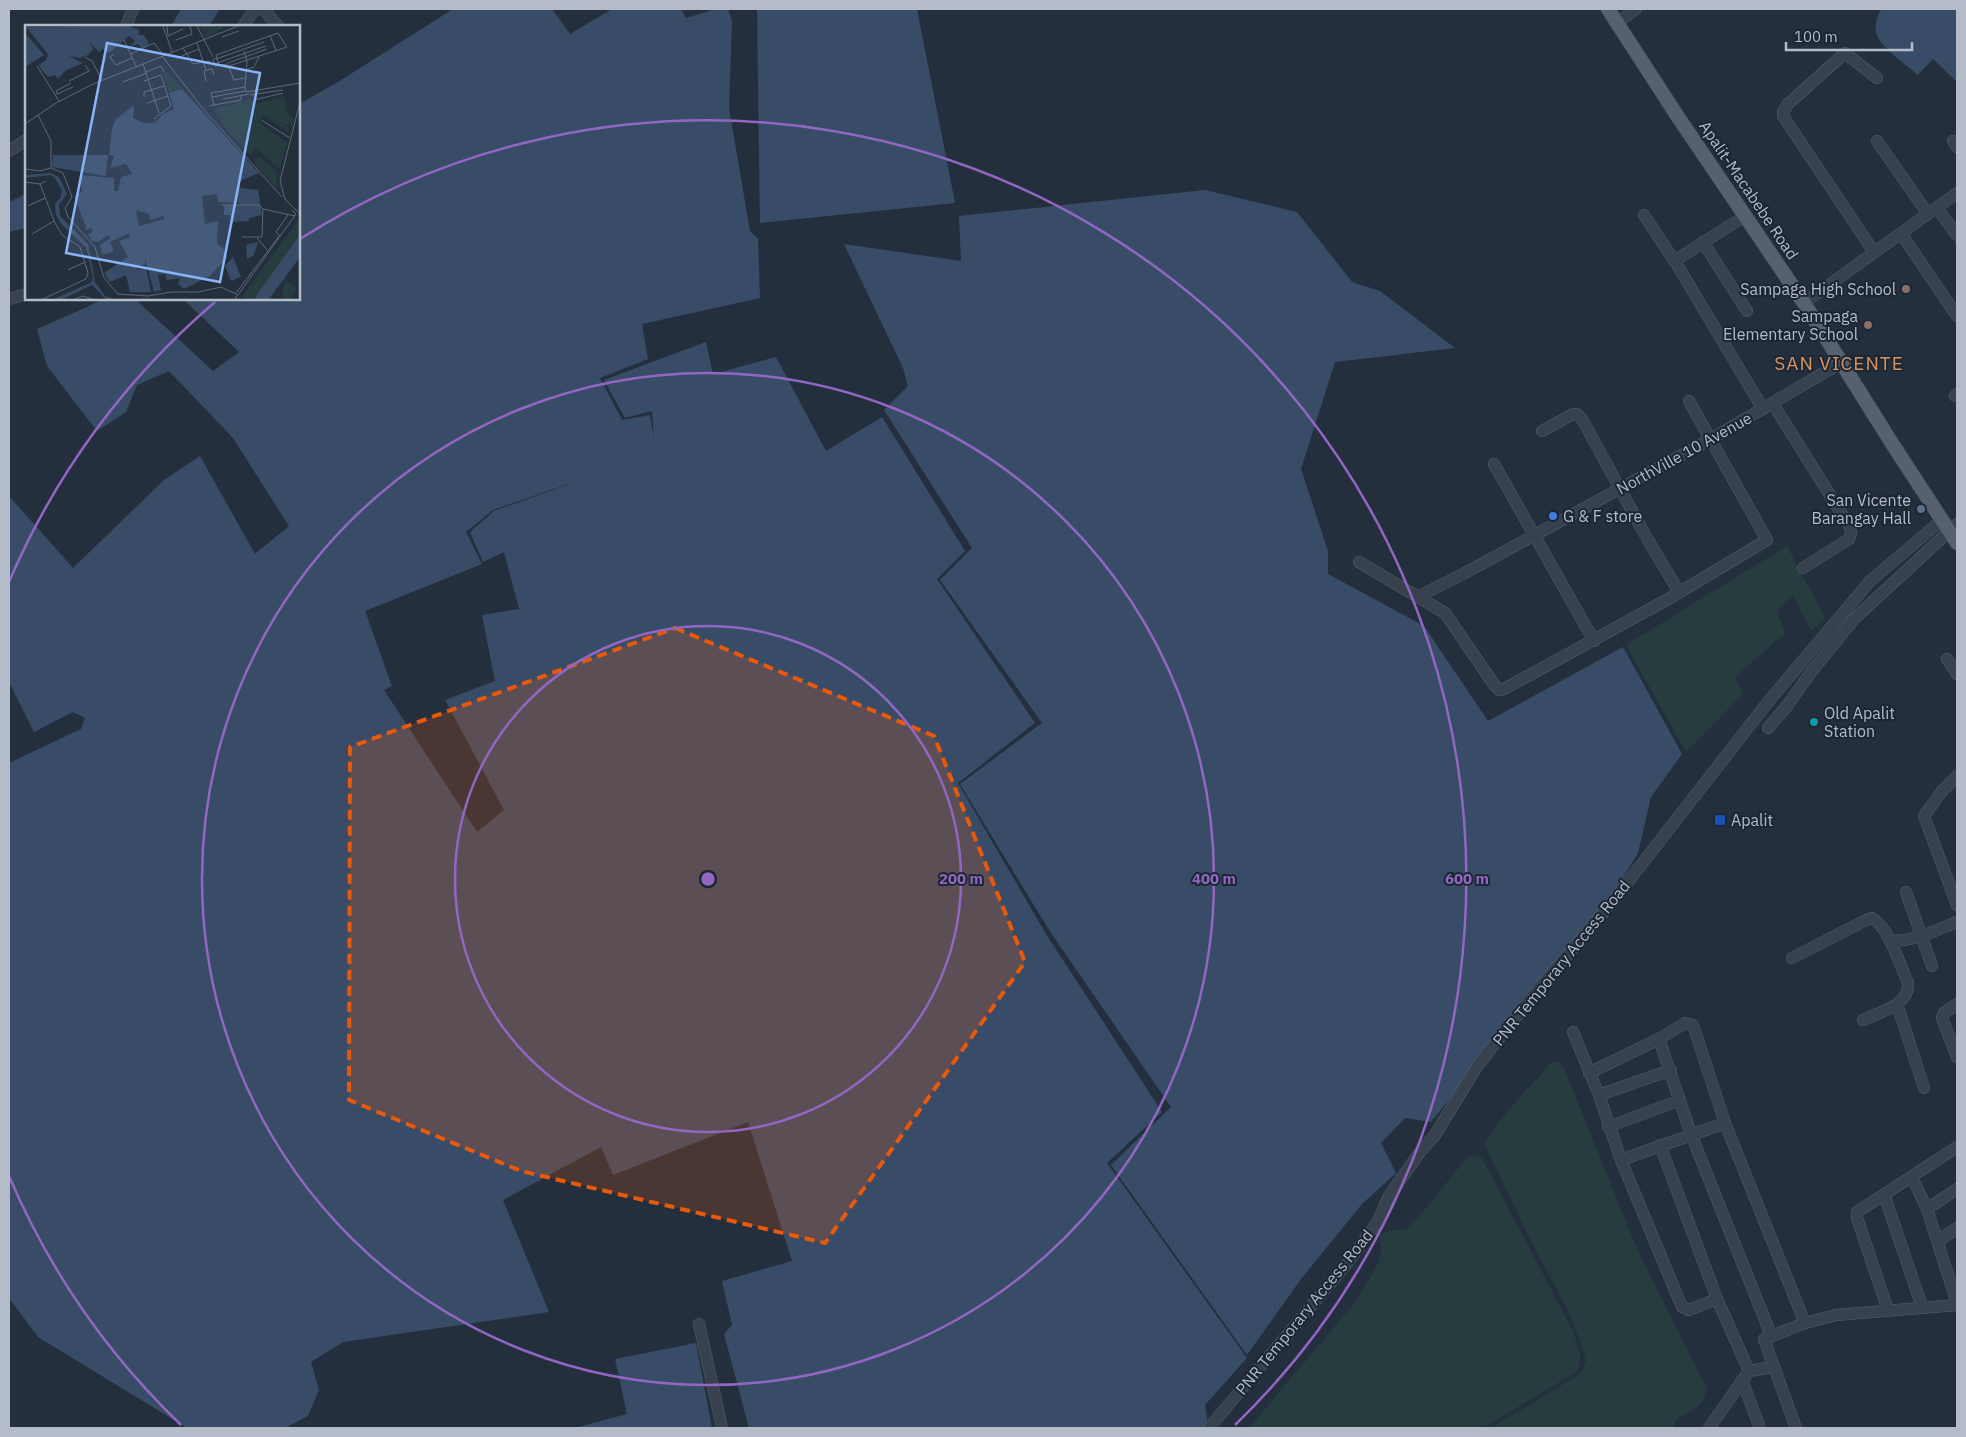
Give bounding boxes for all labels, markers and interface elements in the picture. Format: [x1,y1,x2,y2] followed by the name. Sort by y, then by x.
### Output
[1786,20,1912,52] scale bar
[25,25,300,300] inset map
[1794,27,1838,46] text: 100 m
[1695,117,1803,263] street label: Apalit-Macabebe Road
[1740,279,1896,299] place label: Sampaga High School
[1900,283,1912,295] marker: Sampaga High School
[1723,306,1858,344] place label: Sampaga Elementary School
[1862,319,1874,331] marker: Sampaga Elementary School
[1774,351,1904,375] district label: SAN VICENTE
[1613,407,1755,499] street label: NorthVille 10 Avenue
[1811,490,1911,528] place label: San Vicente Barangay Hall
[1915,503,1927,515] marker: San Vicente Barangay Hall
[1563,506,1642,526] place label: G & F store
[1547,510,1559,522] marker: G & F store
[1824,703,1895,741] place label: Old Apalit Station
[1808,716,1820,728] marker: Old Apalit Station
[1731,810,1773,830] place label: Apalit
[1713,813,1727,827] marker: Apalit
[939,869,983,888] text: 200 m
[1192,869,1236,888] text: 400 m
[1445,869,1489,888] text: 600 m
[699,870,717,888] centre of rings
[1488,876,1634,1050] street label: PNR Temporary Access Road
[1231,1225,1377,1399] street label: PNR Temporary Access Road

